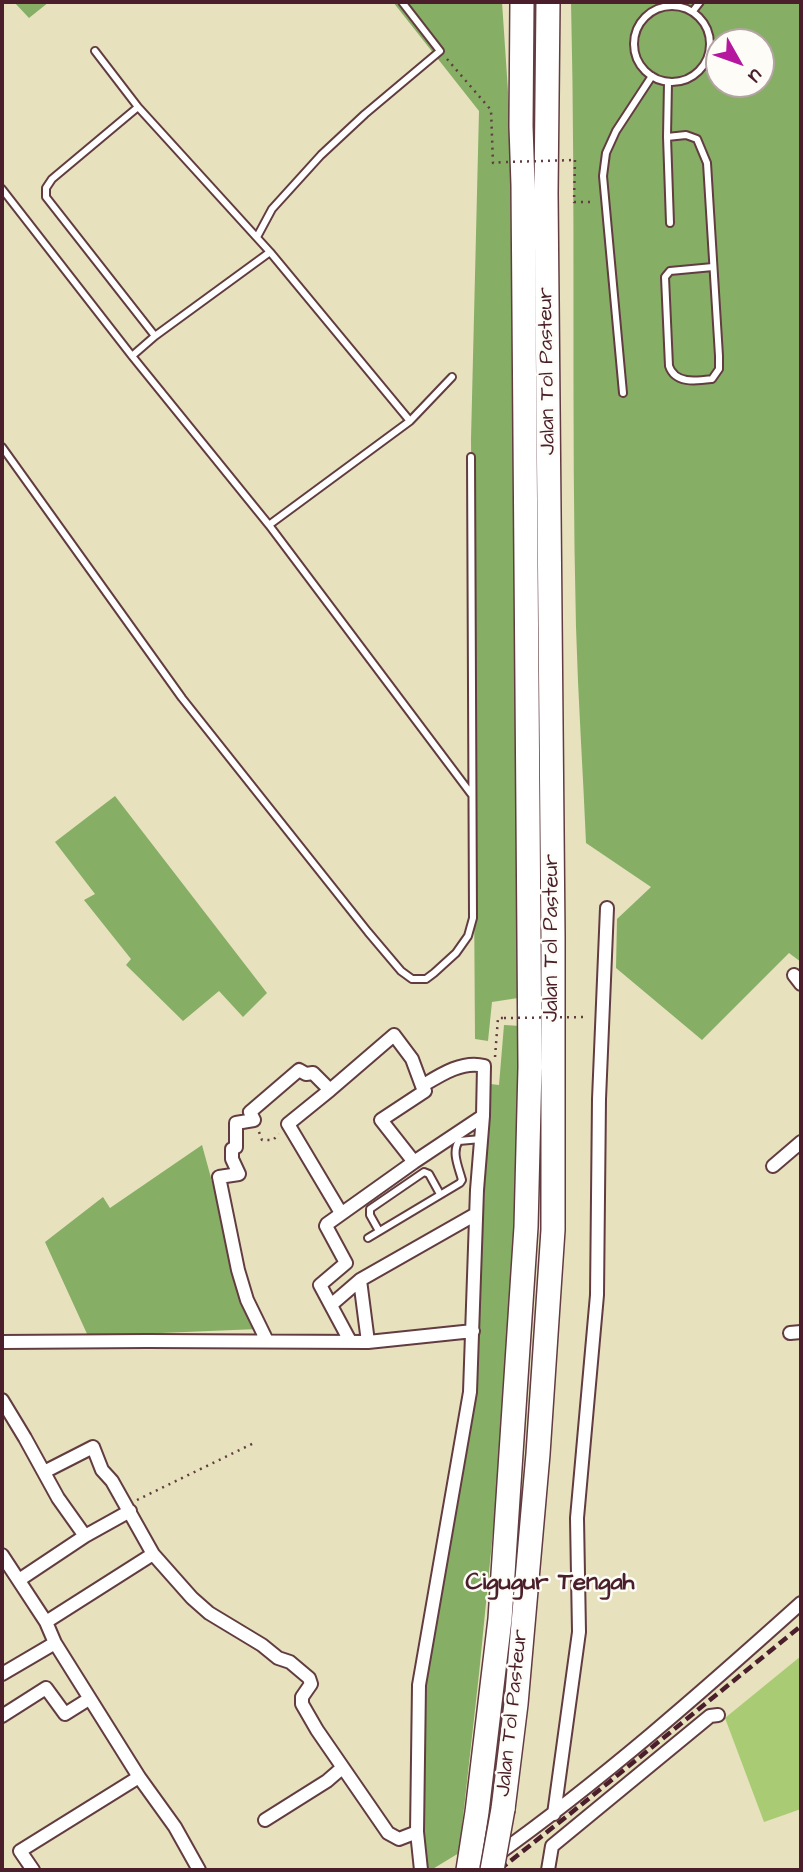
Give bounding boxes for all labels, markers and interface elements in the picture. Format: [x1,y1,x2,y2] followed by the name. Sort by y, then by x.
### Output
[705,28,775,98] north arrow
[741,63,769,88] text: U
[534,287,562,455] street label: Jalan Tol Pasteur
[540,854,566,1022] street label: Jalan Tol Pasteur
[465,1570,635,1598] district label: Cigugur Tengah
[492,1628,534,1798] street label: Jalan Tol Pasteur

